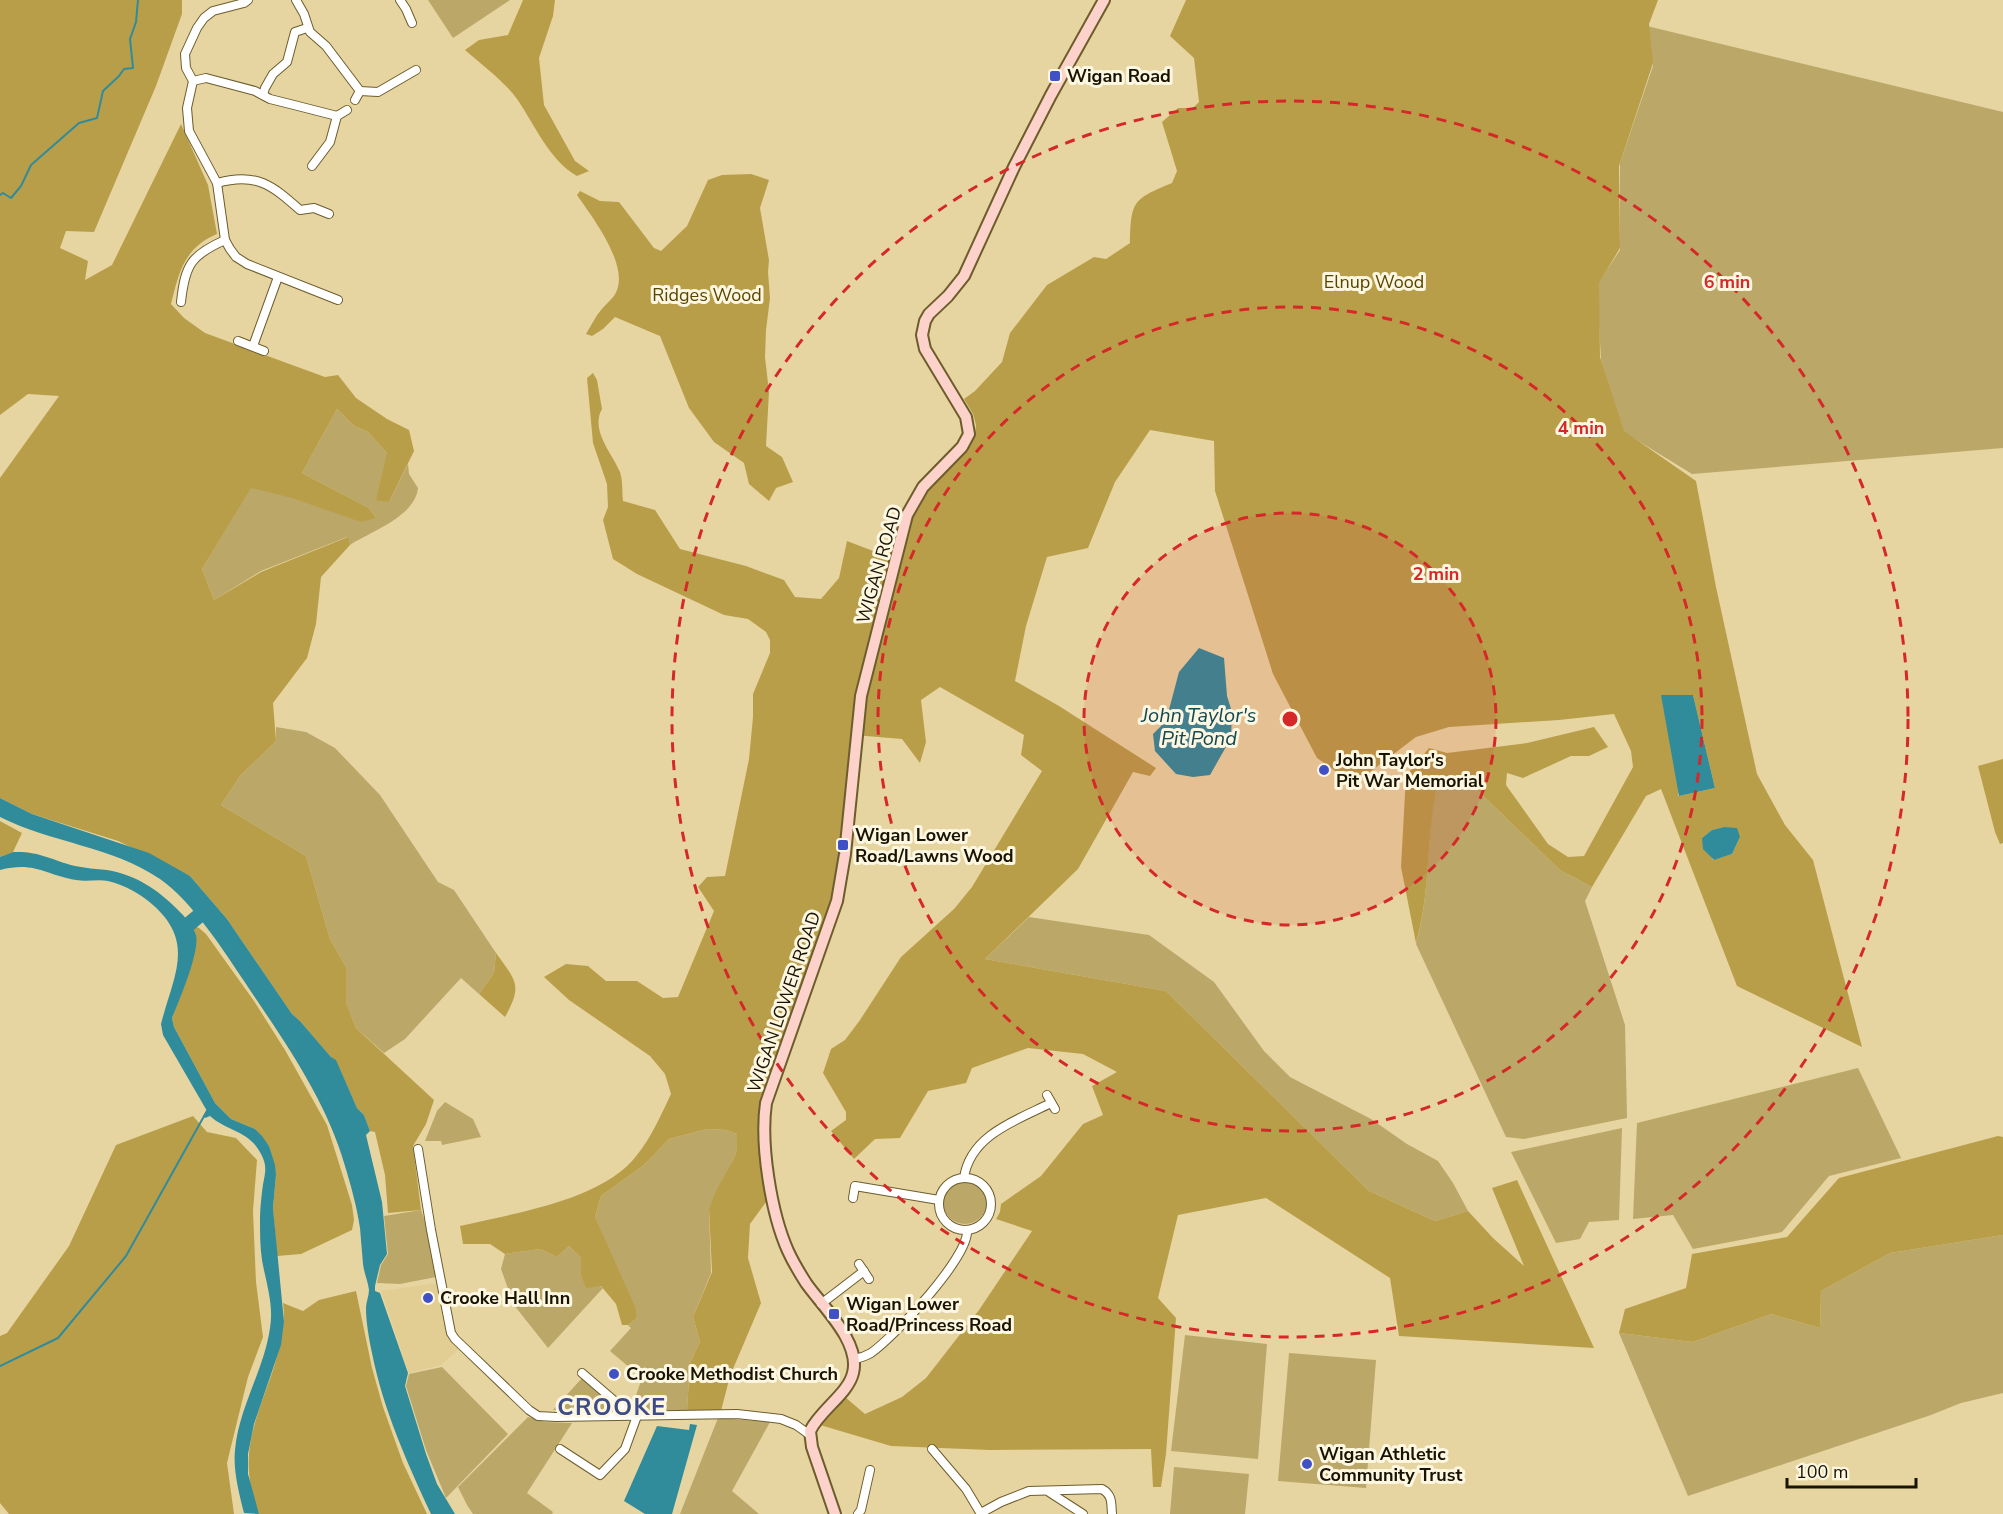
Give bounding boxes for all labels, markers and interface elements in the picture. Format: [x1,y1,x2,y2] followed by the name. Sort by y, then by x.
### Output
[1067,64,1171,88] place label: Wigan Road
[1048,69,1062,83] marker: Wigan Road
[1324,270,1424,294] park label: Elnup Wood
[1704,270,1750,294] text: 6 min
[652,283,762,307] park label: Ridges Wood
[1558,416,1604,440] text: 4 min
[851,504,907,626] street label: WIGAN ROAD
[1413,562,1459,586] text: 2 min
[1141,702,1256,752] water label: John Taylor's Pit Pond
[1280,709,1300,729] centre of rings
[1335,748,1484,793] place label: John Taylor's Pit War Memorial
[1317,763,1331,777] marker: John Taylor's Pit War Memorial
[855,823,1014,868] place label: Wigan Lower Road/Lawns Wood
[836,838,850,852] marker: Wigan Lower Road/Lawns Wood
[742,908,826,1096] street label: WIGAN LOWER ROAD
[440,1286,570,1310] place label: Crooke Hall Inn
[421,1291,435,1305] marker: Crooke Hall Inn
[846,1292,1012,1337] place label: Wigan Lower Road/Princess Road
[827,1307,841,1321] marker: Wigan Lower Road/Princess Road
[626,1362,838,1386] place label: Crooke Methodist Church
[607,1367,621,1381] marker: Crooke Methodist Church
[557,1391,667,1423] district label: CROOKE
[1319,1442,1462,1487] place label: Wigan Athletic Community Trust
[1787,1451,1916,1489] scale bar
[1300,1457,1314,1471] marker: Wigan Athletic Community Trust
[1796,1460,1848,1484] text: 100 m

